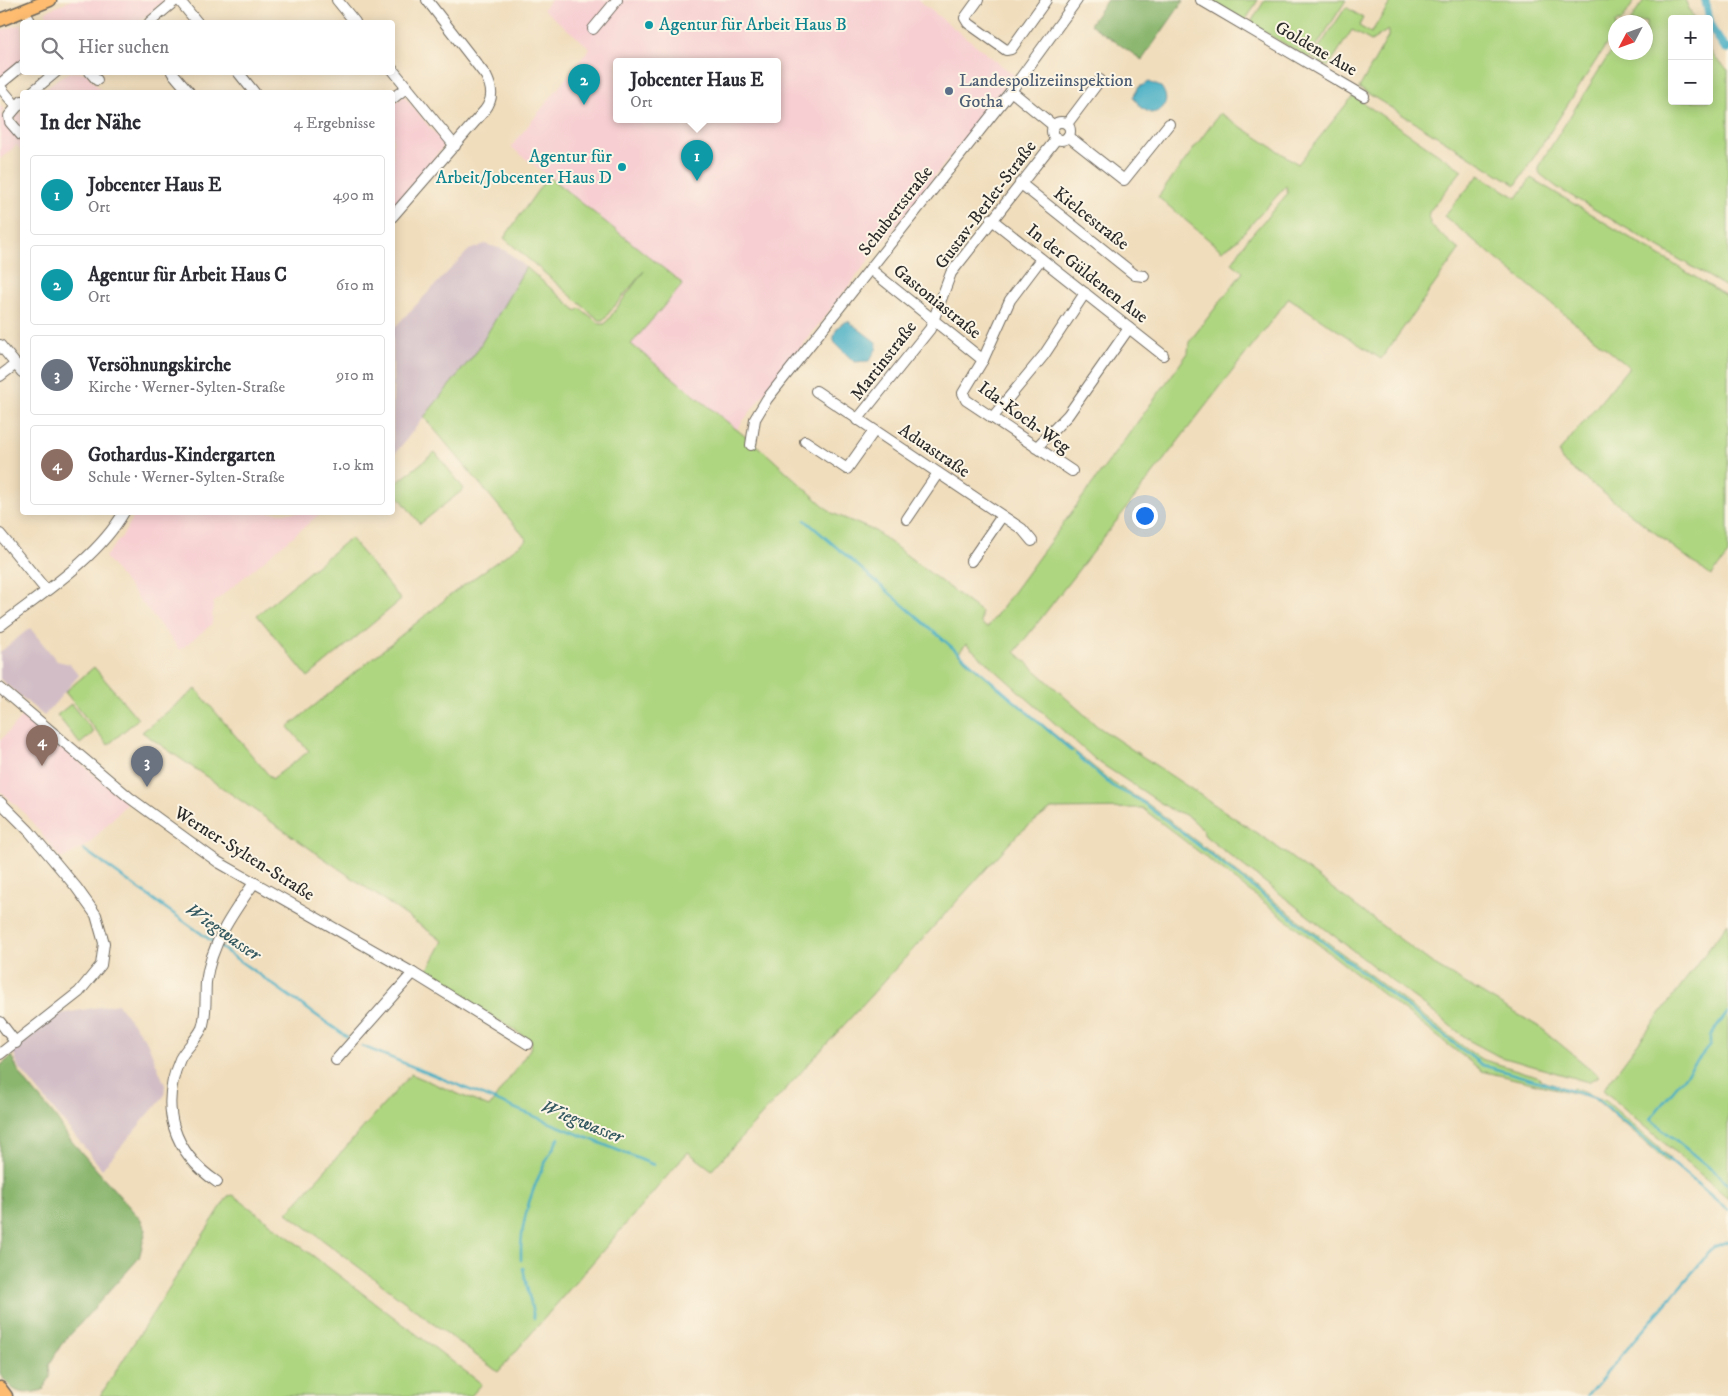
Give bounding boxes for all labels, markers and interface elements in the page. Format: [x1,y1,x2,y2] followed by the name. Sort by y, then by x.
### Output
[659,14,847,36] place label: Agentur für Arbeit Haus B
[1608,15,1653,60] north arrow
[1668,15,1713,105] map controls
[1668,15,1713,60] button: +
[1271,17,1361,81] street label: Goldene Aue
[643,19,655,31] marker: Agentur für Arbeit Haus B
[20,20,395,75] search box
[38,34,66,62] icon: search
[78,36,169,59] text: Hier suchen
[613,58,781,123] popup
[1668,60,1713,105] button: −
[568,64,600,105] pin: 2
[630,69,764,92] text: Jobcenter Haus E
[959,70,1134,113] place label: Landespolizeiinspektion Gotha
[943,85,955,97] marker: Landespolizeiinspektion Gotha
[630,92,653,112] text: Ort
[40,110,141,136] text: In der Nähe
[293,113,375,133] text: 4 Ergebnisse
[931,136,1041,274] street label: Gustav-Berlet-Straße
[681,140,713,181] pin: 1
[436,146,612,189] place label: Agentur für Arbeit/Jobcenter Haus D
[616,161,628,173] marker: Agentur für Arbeit/Jobcenter Haus D
[854,162,938,260] street label: Schubertstraße
[88,174,221,197] text: Jobcenter Haus E
[1049,183,1133,255] street label: Kielcestraße
[54,185,60,205] text: 1
[333,185,374,205] text: 490 m
[88,197,110,217] text: Ort
[1022,220,1152,328] street label: In der Güldenen Aue
[889,260,985,344] street label: Gastoniastraße
[88,264,287,287] text: Agentur für Arbeit Haus C
[53,275,61,295] text: 2
[336,275,374,295] text: 610 m
[88,287,110,307] text: Ort
[846,317,922,405] street label: Martinstraße
[88,354,231,377] text: Versöhnungskirche
[54,365,60,385] text: 3
[336,365,374,385] text: 910 m
[88,377,285,397] text: Kirche · Werner-Sylten-Straße
[974,377,1075,459] street label: Ida-Koch-Weg
[894,419,974,483] street label: Aduastraße
[88,444,275,467] text: Gothardus-Kindergarten
[52,455,62,475] text: 4
[332,455,374,475] text: 1.0 km
[88,467,285,487] text: Schule · Werner-Sylten-Straße
[1132,503,1158,529] your location
[26,725,58,766] pin: 4
[131,746,163,787] pin: 3
[169,801,318,906] street label: Werner-Sylten-Straße
[181,898,267,968] water label: Wiegwasser
[538,1095,629,1150] water label: Wiegwasser

